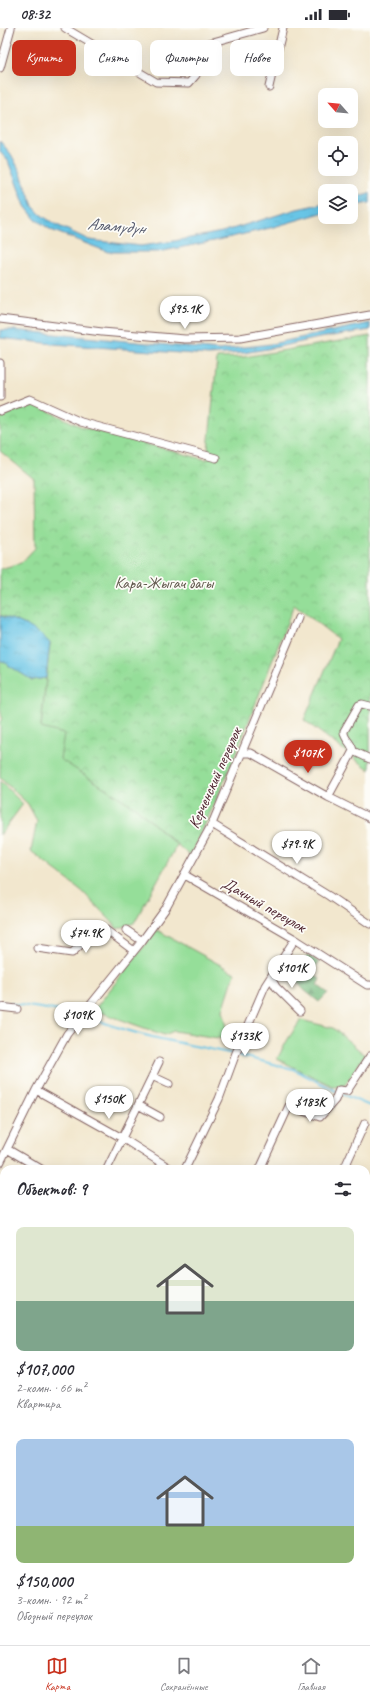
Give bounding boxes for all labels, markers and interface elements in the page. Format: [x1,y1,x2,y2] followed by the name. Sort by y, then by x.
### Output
[20,5,50,24] text: 08:32
[12,40,76,76] chip: Купить
[84,40,142,76] chip: Снять
[150,40,222,76] chip: Фильтры
[230,40,284,76] chip: Новое
[318,88,358,128] north arrow
[318,88,358,224] map controls
[318,136,358,176] button: locate
[318,184,358,224] button: layers
[86,213,149,239] water label: Аламүдүн
[152,296,218,330] pin: $95.1K
[169,301,201,317] text: $95.1K
[115,573,215,593] park label: Кара-Жыгач багы
[184,723,247,832] street label: Керченский переулок
[280,740,336,774] pin: $107K
[293,745,323,761] text: $107K
[264,831,330,865] pin: $79.9K
[281,836,313,852] text: $79.9K
[219,873,311,938] street label: Дачный переулок
[53,920,119,954] pin: $74.9K
[70,925,102,941] text: $74.9K
[264,955,320,989] pin: $101K
[277,960,307,976] text: $101K
[50,1002,106,1036] pin: $109K
[63,1007,93,1023] text: $109K
[217,1023,273,1057] pin: $133K
[230,1028,260,1044] text: $133K
[81,1086,137,1120] pin: $150K
[282,1089,338,1123] pin: $183K
[94,1091,124,1107] text: $150K
[295,1094,325,1110] text: $183K
[332,1178,354,1200] icon: filters
[16,1179,87,1200] text: Объектов: 9
[149,1253,221,1325] icon: home
[16,1359,73,1380] text: $107,000
[16,1380,86,1396] text: 2-комн. · 66 m²
[16,1396,60,1412] text: Квартира
[149,1465,221,1537] icon: home
[16,1571,73,1592] text: $150,000
[16,1592,86,1608] text: 3-комн. · 92 m²
[16,1608,92,1624] text: Обозный переулок
[45,1655,70,1693] tab: Карта
[160,1655,208,1693] tab: Сохранённые
[297,1655,325,1693] tab: Главная

